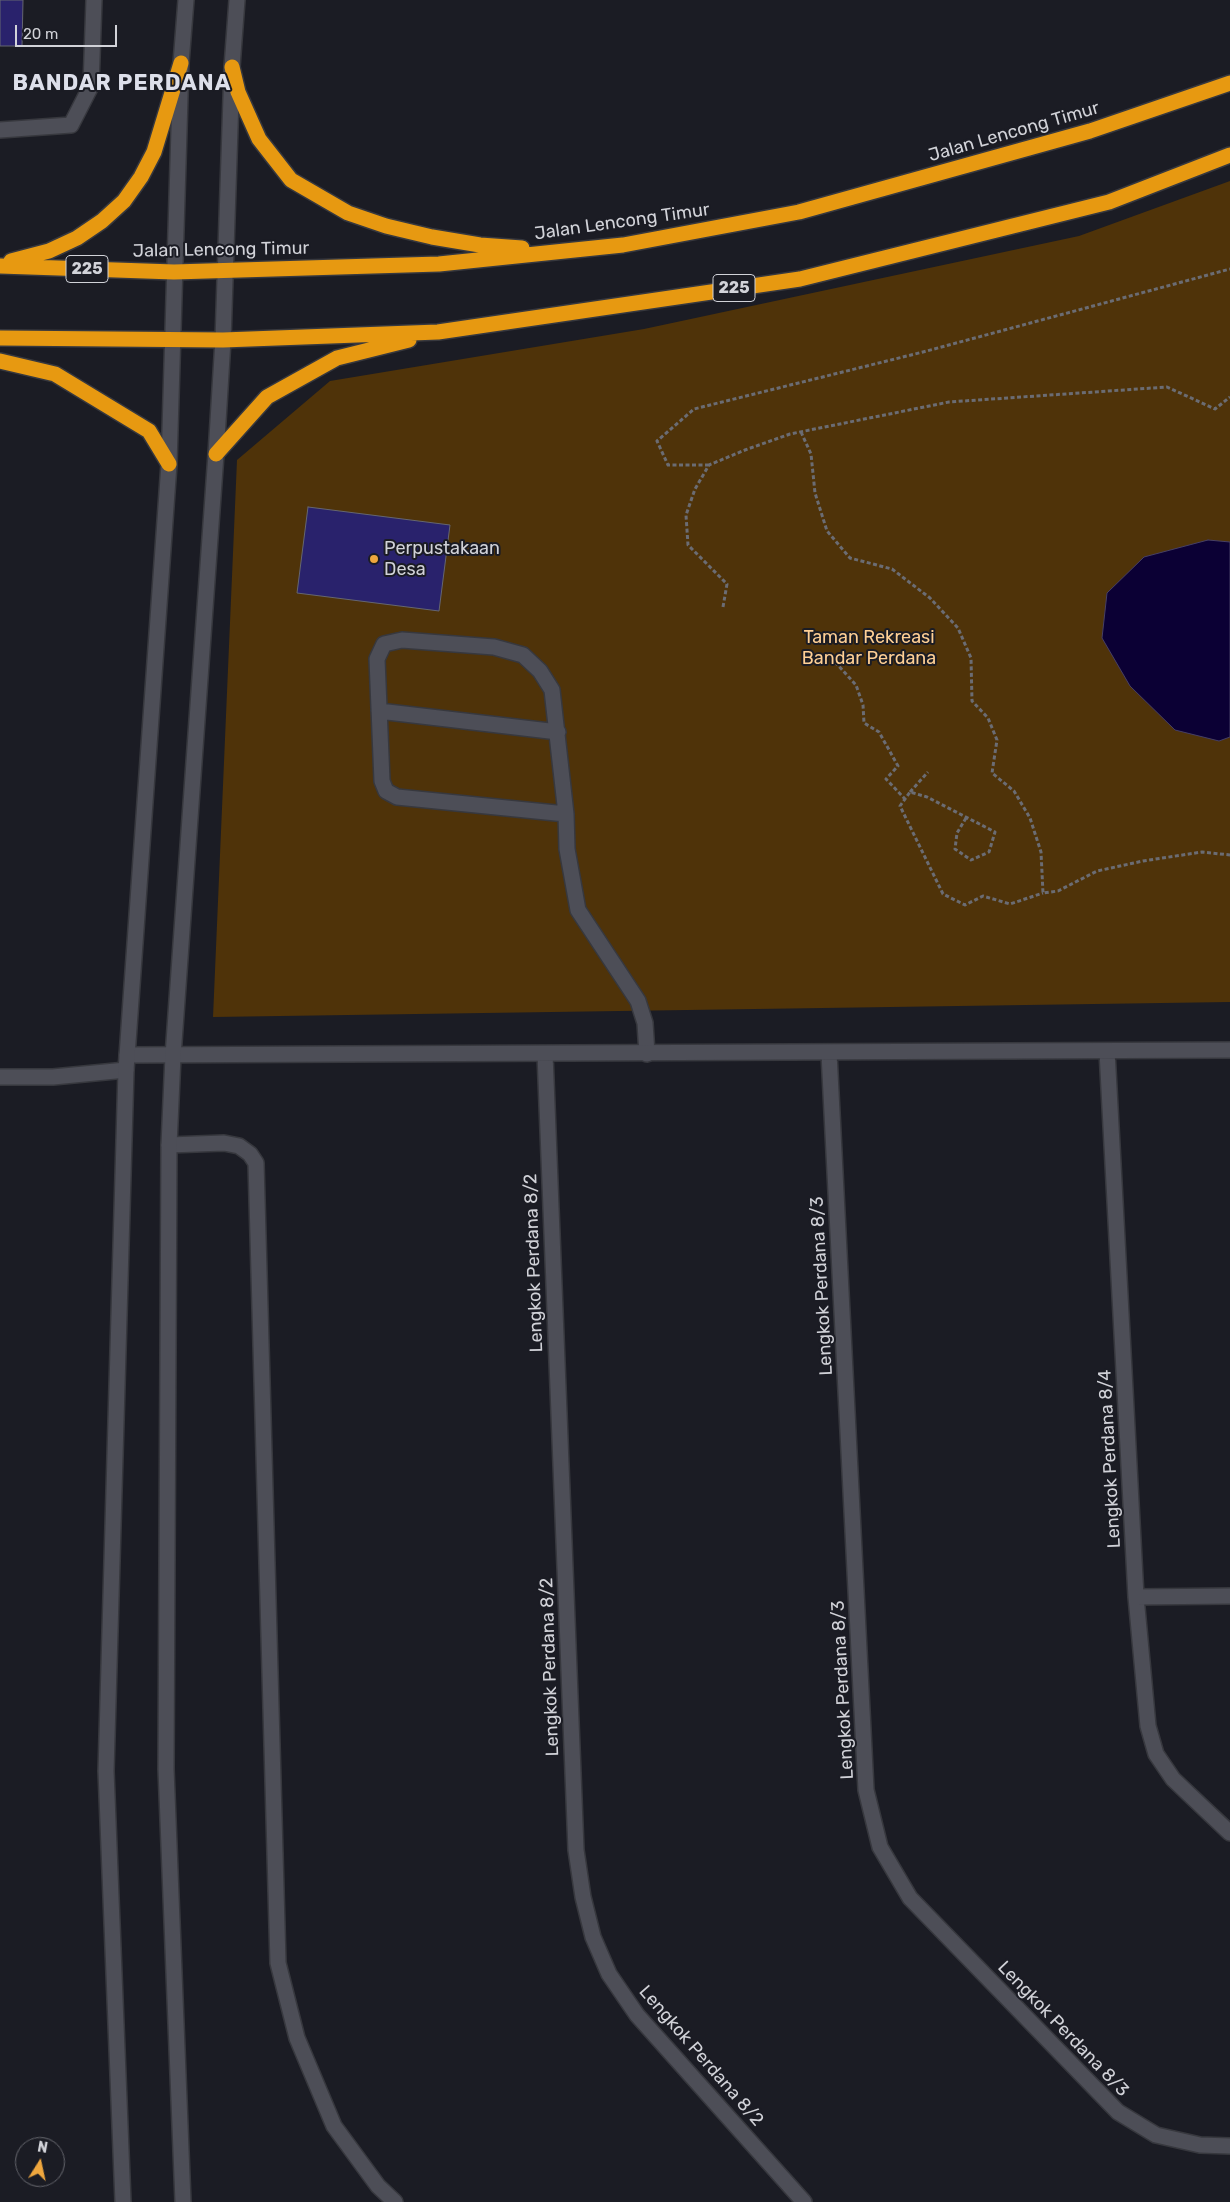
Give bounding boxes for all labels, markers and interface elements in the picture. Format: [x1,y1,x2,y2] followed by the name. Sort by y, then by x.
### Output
[18,15,120,47] scale bar
[23,25,58,43] text: 20 m
[11,71,233,97] district label: BANDAR PERDANA
[926,97,1102,167] street label: Jalan Lencong Timur
[533,199,711,245] street label: Jalan Lencong Timur
[133,238,309,262] street label: Jalan Lencong Timur
[66,255,108,282] road number: 225
[713,274,755,302] road number: 225
[384,538,500,580] place label: Perpustakaan Desa
[368,553,380,565] marker: Perpustakaan Desa
[802,627,936,670] park label: Taman Rekreasi Bandar Perdana
[520,1173,548,1353] street label: Lengkok Perdana 8/2
[807,1196,837,1376] street label: Lengkok Perdana 8/3
[1095,1369,1125,1549] street label: Lengkok Perdana 8/4
[536,1577,564,1757] street label: Lengkok Perdana 8/2
[828,1600,858,1780] street label: Lengkok Perdana 8/3
[993,1957,1133,2101] street label: Lengkok Perdana 8/3
[634,1981,768,2131] street label: Lengkok Perdana 8/2
[15,2137,65,2187] north arrow
[36,2138,49,2157] text: N

